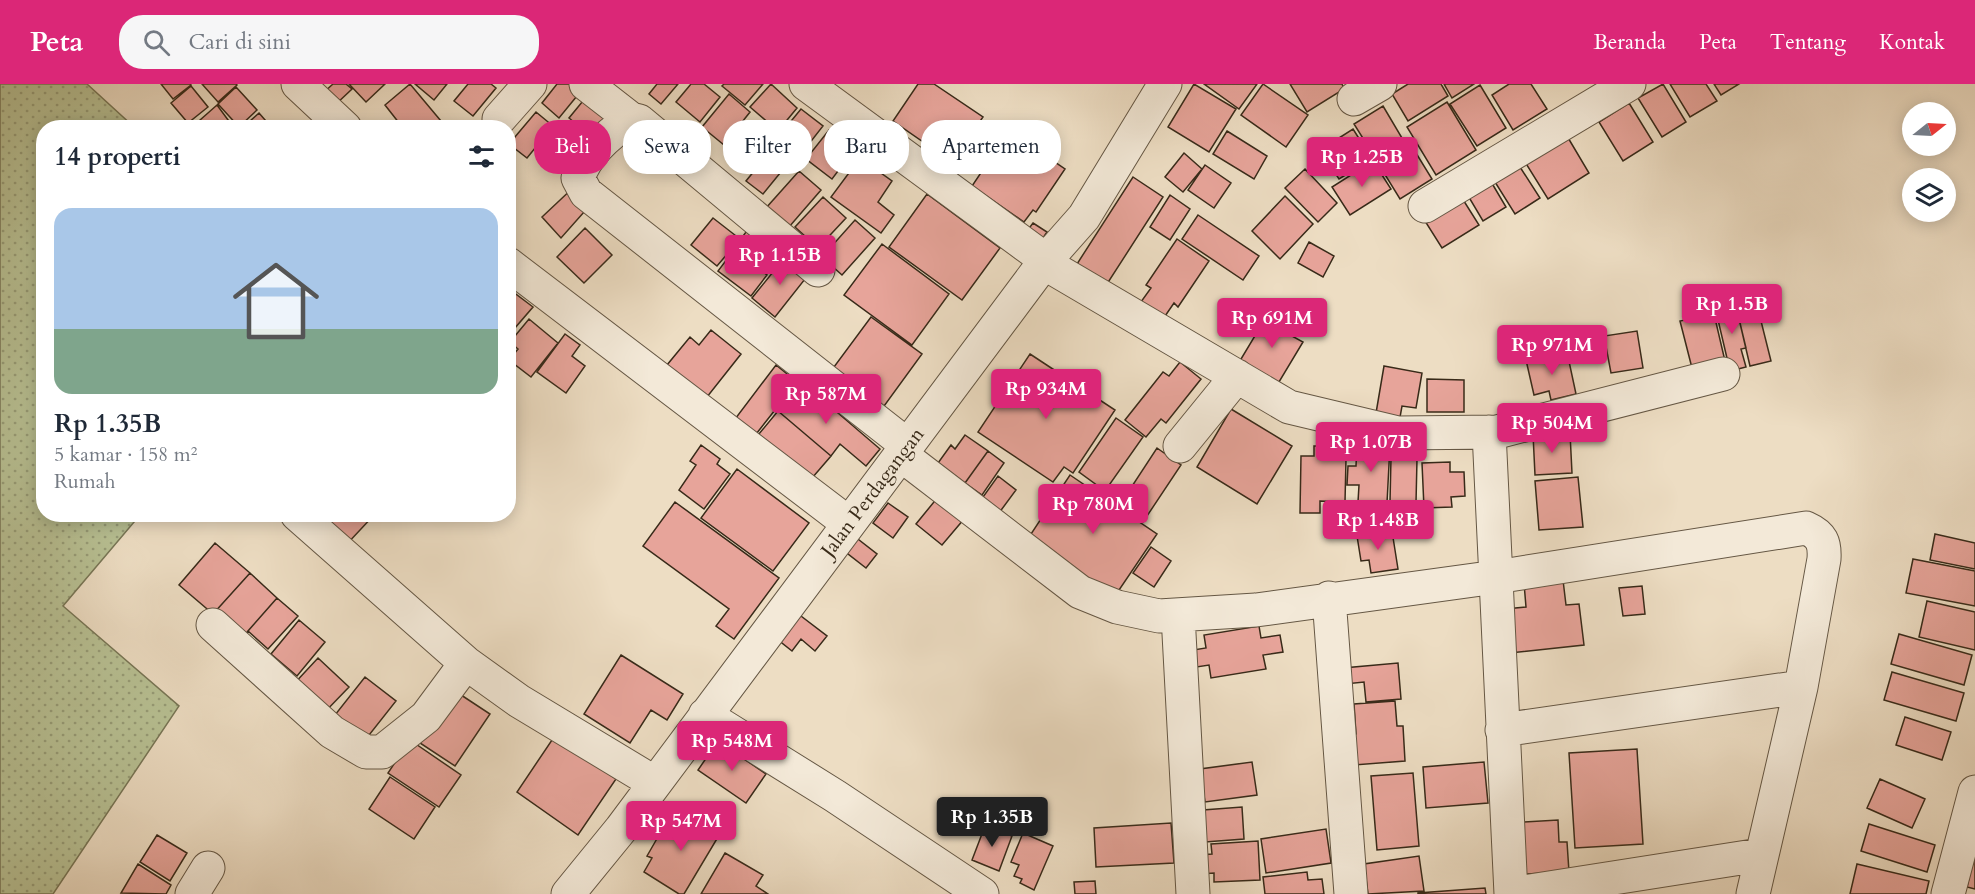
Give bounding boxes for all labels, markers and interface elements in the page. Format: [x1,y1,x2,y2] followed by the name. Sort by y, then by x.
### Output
[119,15,539,69] search box
[30,23,83,61] text: Peta
[140,26,173,59] icon: search
[188,27,291,57] text: Cari di sini
[1593,28,1666,57] text: Beranda
[1699,28,1737,57] text: Peta
[1770,28,1846,57] text: Tentang
[1879,28,1945,57] text: Kontak
[1902,102,1956,156] north arrow
[1902,102,1956,222] map controls
[534,120,611,174] chip: Beli
[623,120,711,174] chip: Sewa
[723,120,812,174] chip: Filter
[824,120,909,174] chip: Baru
[921,120,1061,174] chip: Apartemen
[1300,137,1424,188] pin: Rp 1.25B
[54,139,181,174] text: 14 properti
[465,140,498,173] icon: filters
[1321,143,1403,170] text: Rp 1.25B
[1902,168,1956,222] button: layers
[718,235,842,286] pin: Rp 1.15B
[739,241,821,268] text: Rp 1.15B
[222,247,330,355] icon: home
[1677,284,1787,335] pin: Rp 1.5B
[1696,290,1768,317] text: Rp 1.5B
[1217,298,1327,349] pin: Rp 691M
[1231,304,1313,331] text: Rp 691M
[1497,325,1607,376] pin: Rp 971M
[1511,331,1593,358] text: Rp 971M
[991,369,1101,420] pin: Rp 934M
[771,374,881,425] pin: Rp 587M
[1005,375,1087,402] text: Rp 934M
[785,380,867,407] text: Rp 587M
[1497,403,1607,454] pin: Rp 504M
[54,406,161,441] text: Rp 1.35B
[1511,409,1593,436] text: Rp 504M
[813,421,930,565] street label: Jalan Perdagangan
[1309,422,1433,473] pin: Rp 1.07B
[1330,428,1412,455] text: Rp 1.07B
[54,441,197,468] text: 5 kamar · 158 m²
[54,468,115,495] text: Rumah
[1038,484,1148,535] pin: Rp 780M
[1052,490,1134,517] text: Rp 780M
[1316,500,1440,551] pin: Rp 1.48B
[1337,506,1419,533] text: Rp 1.48B
[677,721,787,772] pin: Rp 548M
[691,727,773,754] text: Rp 548M
[930,797,1054,848] pin: Rp 1.35B
[626,801,736,852] pin: Rp 547M
[951,803,1033,830] text: Rp 1.35B
[640,807,722,834] text: Rp 547M

